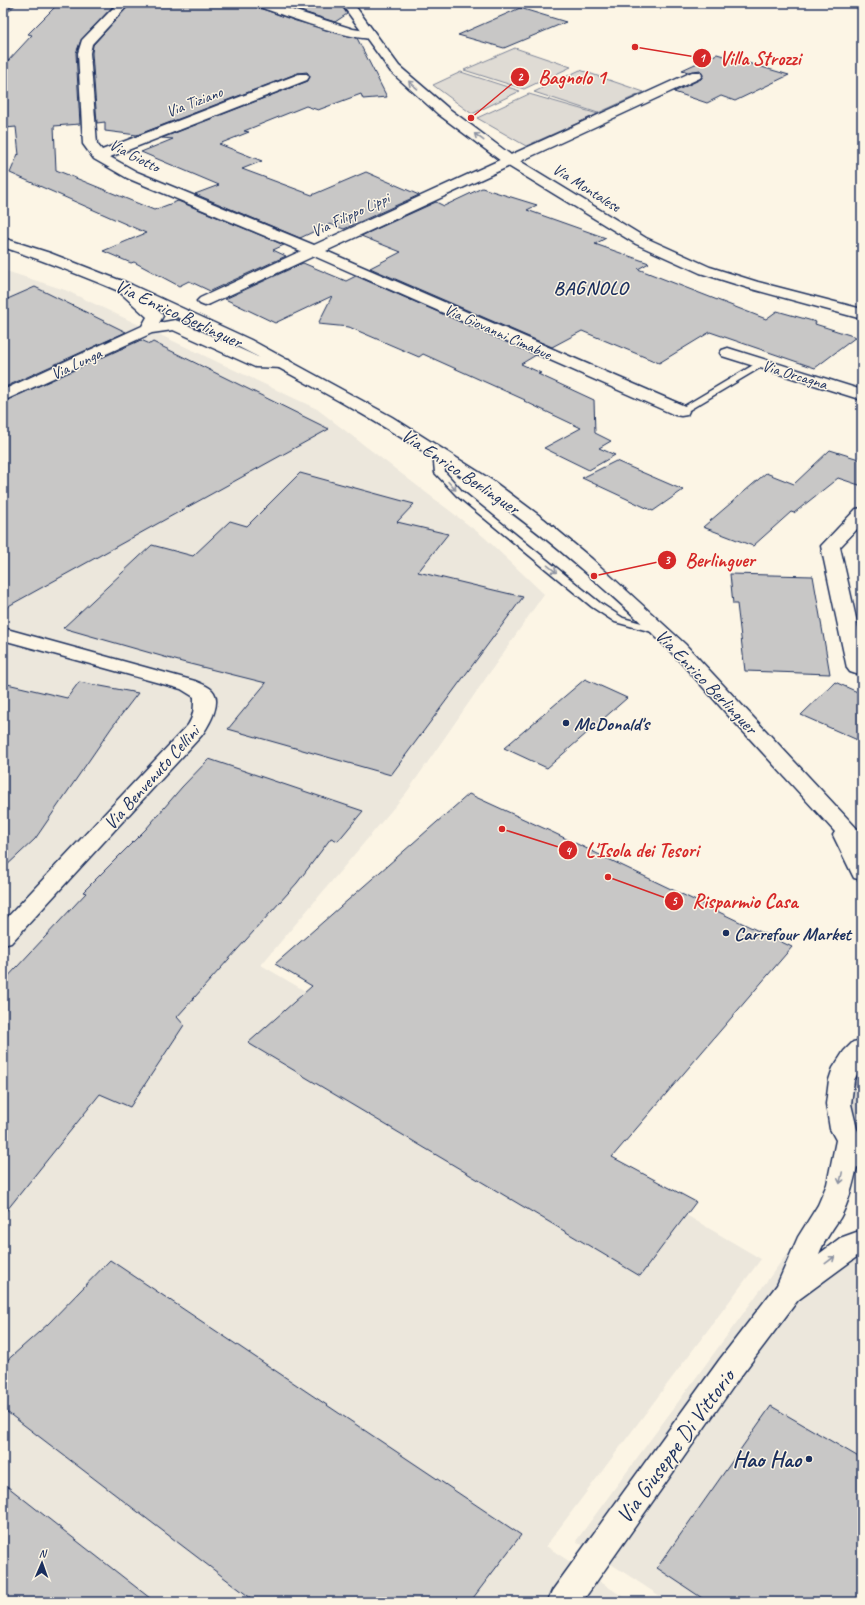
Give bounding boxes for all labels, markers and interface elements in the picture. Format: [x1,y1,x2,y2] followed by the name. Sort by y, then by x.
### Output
[692,42,809,74] callout: Villa Strozzi
[719,46,804,71] text: Villa Strozzi
[699,50,706,66] text: 1
[510,61,614,93] callout: Bagnolo 1
[538,65,608,90] text: Bagnolo 1
[517,69,524,85] text: 2
[408,81,419,90] one-way arrow
[163,82,227,122] street label: Via Tiziano
[474,133,485,141] one-way arrow
[106,135,165,178] street label: Via Giotto
[549,159,626,218] street label: Via Montalese
[308,187,394,242] street label: Via Filippo Lippi
[111,274,247,354] street label: Via Enrico Berlinguer
[554,276,630,300] district label: BAGNOLO
[441,299,556,365] street label: Via Giovanni Cimabue
[48,343,106,384] street label: Via Lunga
[760,356,831,395] street label: Via Orcagna
[397,423,525,521] street label: Via Enrico Berlinguer
[448,481,457,491] one-way arrow
[657,544,763,576] callout: Berlinguer
[685,548,758,573] text: Berlinguer
[664,552,671,568] text: 3
[547,565,557,574] one-way arrow
[650,624,763,740] street label: Via Enrico Berlinguer
[574,712,652,736] place label: McDonald's
[561,718,571,728] marker: McDonald's
[99,719,207,835] street label: Via Benvenuto Cellini
[558,834,707,866] callout: L'Isola dei Tesori
[585,838,702,863] text: L'Isola dei Tesori
[565,843,572,859] text: 4
[664,885,806,917] callout: Risparmio Casa
[692,889,799,914] text: Risparmio Casa
[671,893,678,909] text: 5
[734,922,853,946] place label: Carrefour Market
[721,928,731,938] marker: Carrefour Market
[837,1171,845,1184] one-way arrow
[825,1256,836,1265] one-way arrow
[610,1361,743,1529] street label: Via Giuseppe Di Vittorio
[733,1445,803,1474] place label: Hao Hao
[804,1454,814,1464] marker: Hao Hao
[22,1543,62,1583] north arrow
[39,1546,48,1560] text: N

